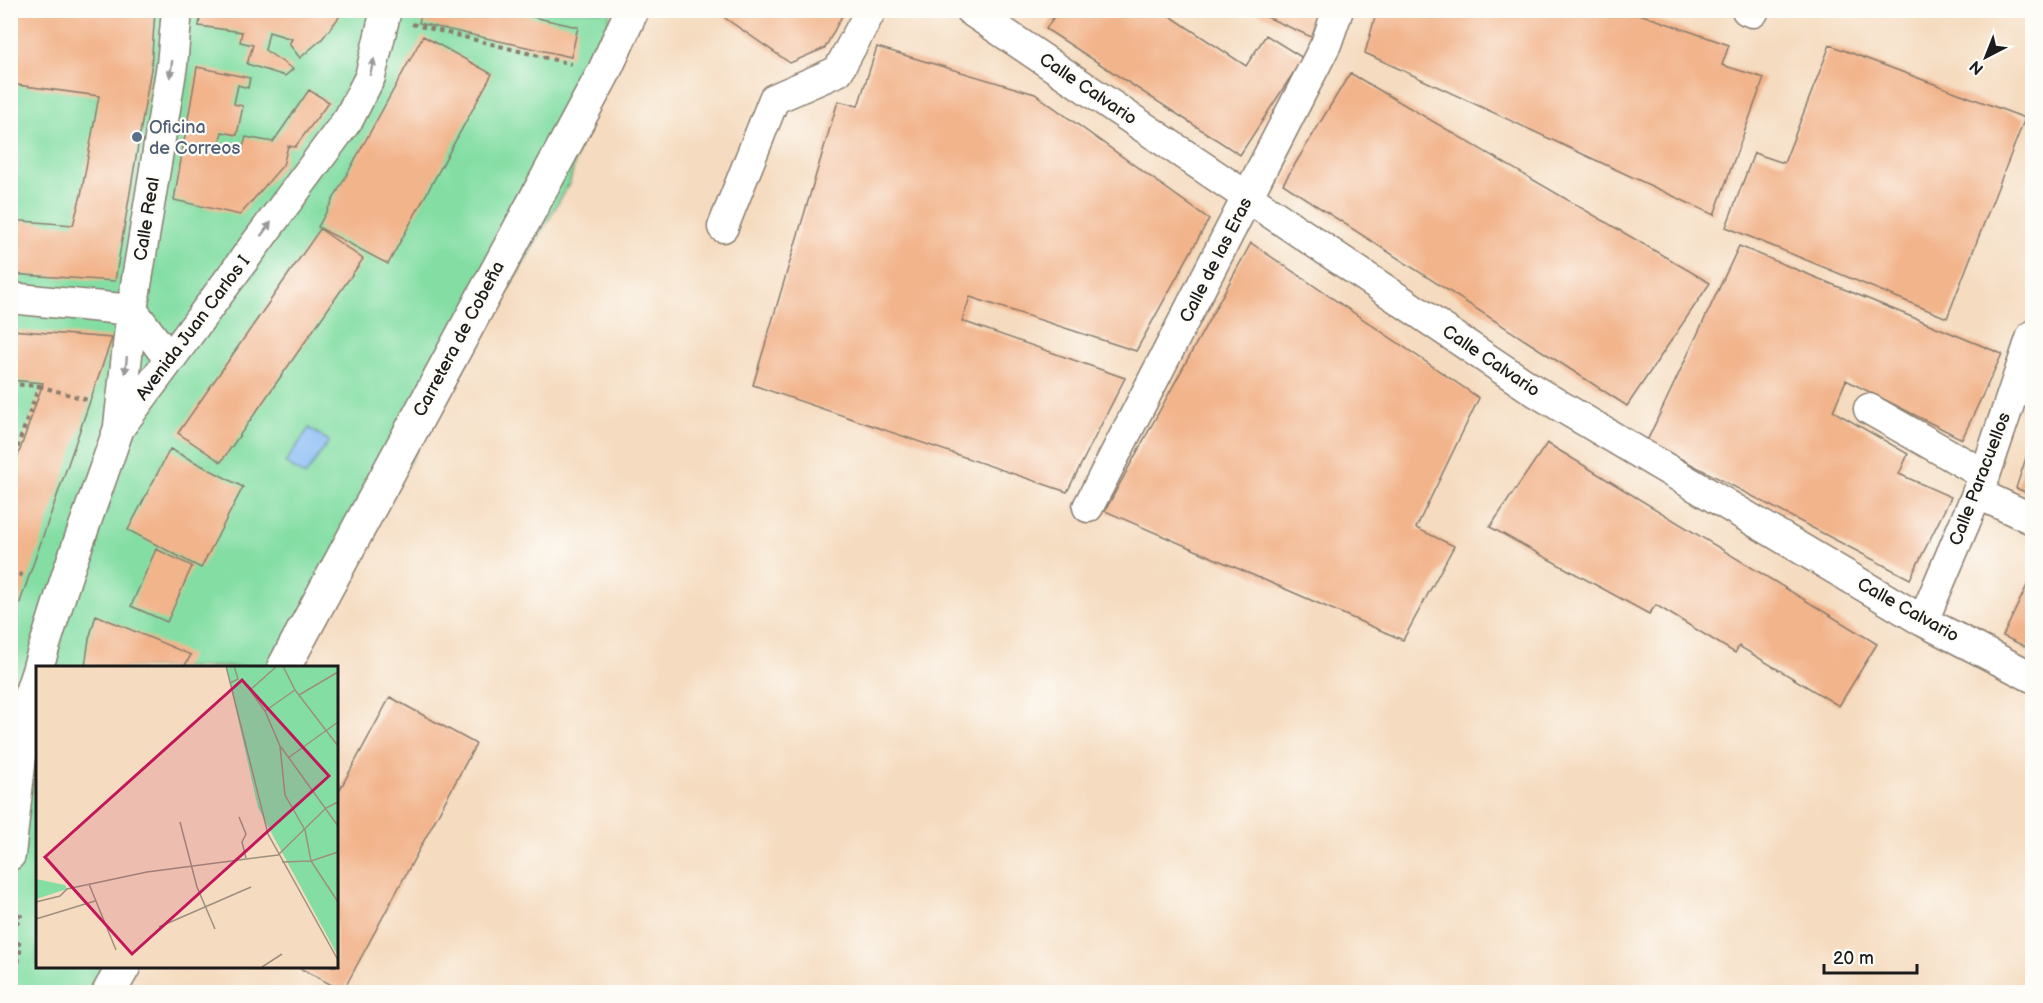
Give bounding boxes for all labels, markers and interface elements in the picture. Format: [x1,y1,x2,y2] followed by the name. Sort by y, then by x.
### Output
[1956,27,2016,87] north arrow
[1035,49,1141,129] street label: Calle Calvario
[1966,56,1988,78] text: N
[368,58,377,76] one-way arrow
[167,59,176,78] one-way arrow
[149,117,240,159] place label: Oficina de Correos
[130,130,144,144] marker: Oficina de Correos
[130,176,164,262] street label: Calle Real
[1175,194,1257,326] street label: Calle de las Eras
[260,222,272,238] one-way arrow
[132,251,254,405] street label: Avenida Juan Carlos I
[409,258,509,420] street label: Carretera de Cobeña
[1438,321,1544,401] street label: Calle Calvario
[121,356,131,375] one-way arrow
[1945,409,2015,549] street label: Calle Paracuellos
[1853,573,1963,647] street label: Calle Calvario
[36,666,338,967] inset map
[1824,937,1917,975] scale bar
[1833,948,1874,969] text: 20 m

